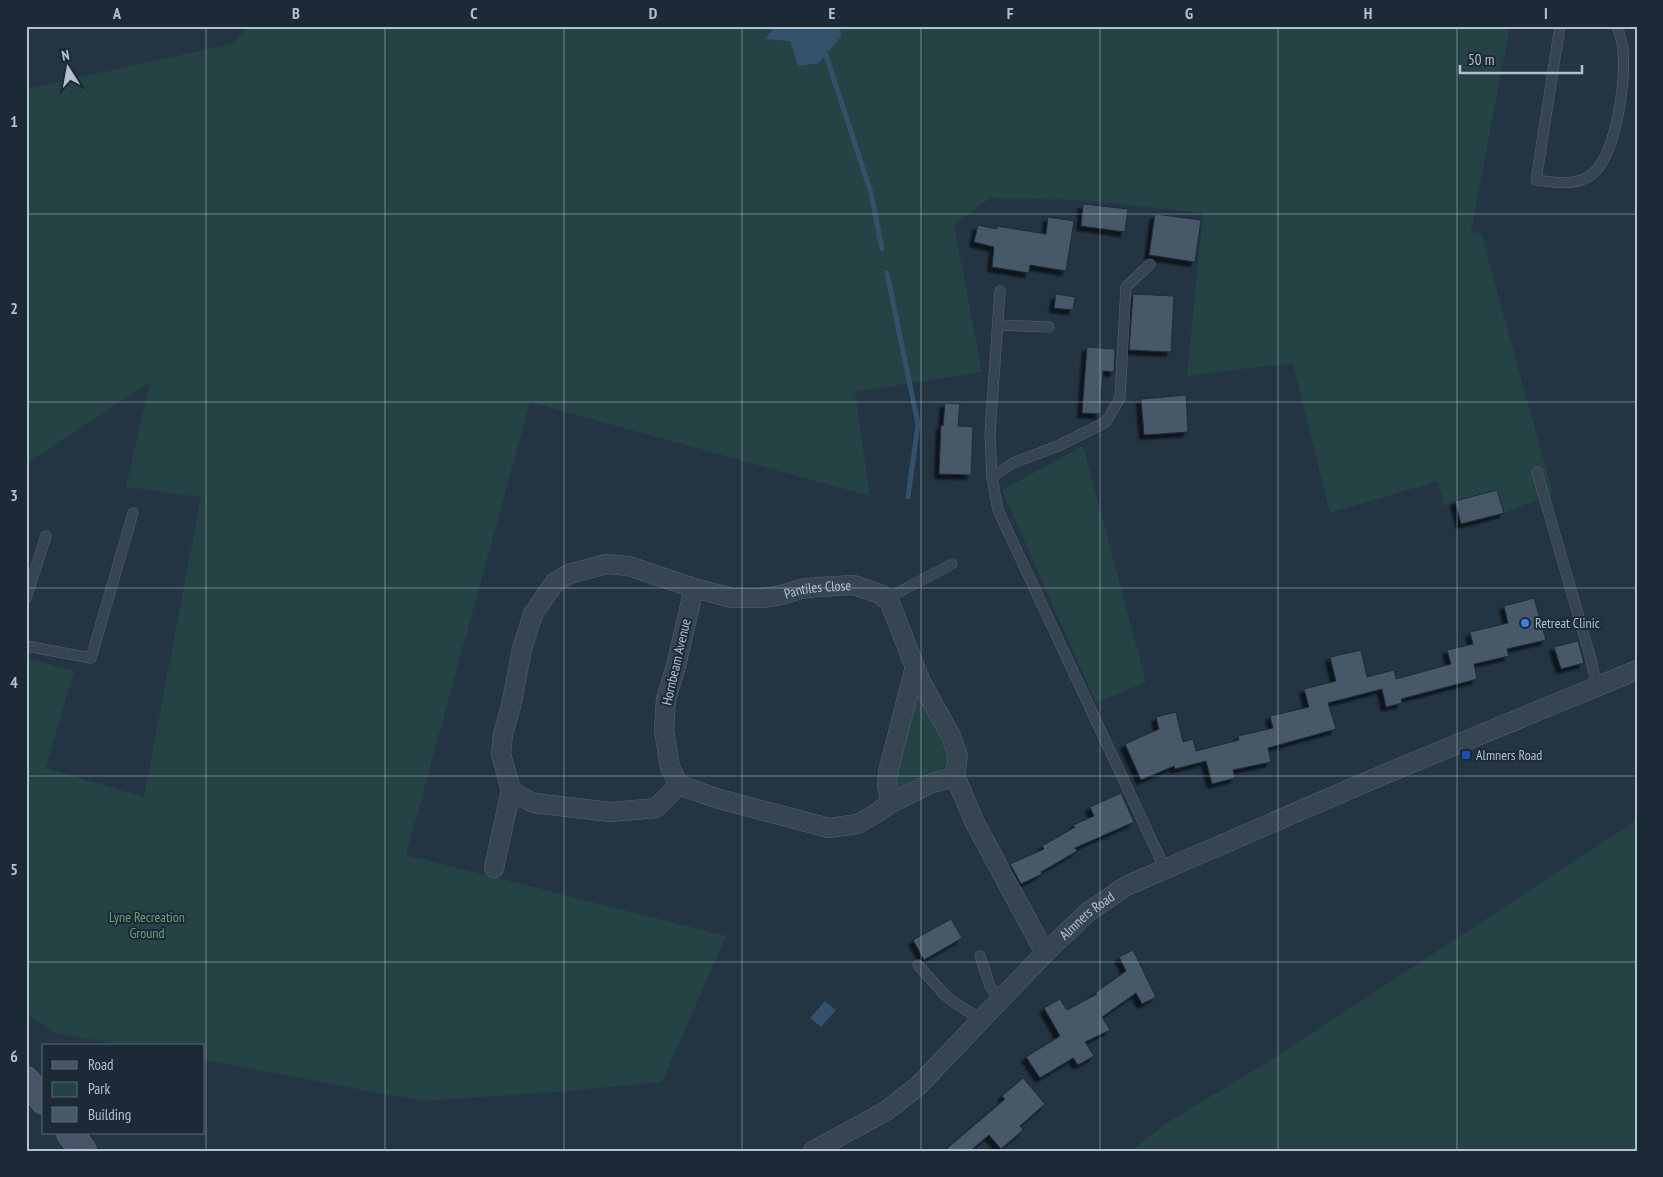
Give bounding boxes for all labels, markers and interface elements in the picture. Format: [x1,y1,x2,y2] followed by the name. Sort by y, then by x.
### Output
[112,3,122,23] text: A
[292,3,300,23] text: B
[470,3,478,23] text: C
[649,3,658,23] text: D
[829,3,836,23] text: E
[1007,3,1014,23] text: F
[1185,3,1193,23] text: G
[1364,3,1372,23] text: H
[1544,3,1548,23] text: I
[42,42,92,92] north arrow
[1460,42,1583,74] scale bar
[60,46,71,65] text: N
[1468,50,1494,69] text: 50 m
[10,111,18,131] text: 1
[10,298,18,318] text: 2
[10,485,18,505] text: 3
[782,576,852,603] street label: Pantiles Close
[1535,614,1600,632] place label: Retreat Clinic
[657,617,695,707] street label: Hornbeam Avenue
[1519,617,1531,629] marker: Retreat Clinic
[10,672,18,692] text: 4
[1476,746,1542,764] place label: Almners Road
[1460,749,1472,761] marker: Almners Road
[10,859,18,879] text: 5
[1055,888,1118,944] street label: Almners Road
[109,908,185,942] park label: Lyne Recreation Ground
[42,1044,205,1134] legend
[10,1046,18,1066] text: 6
[88,1055,114,1074] text: Road
[88,1079,110,1098] text: Park
[88,1105,131,1124] text: Building

